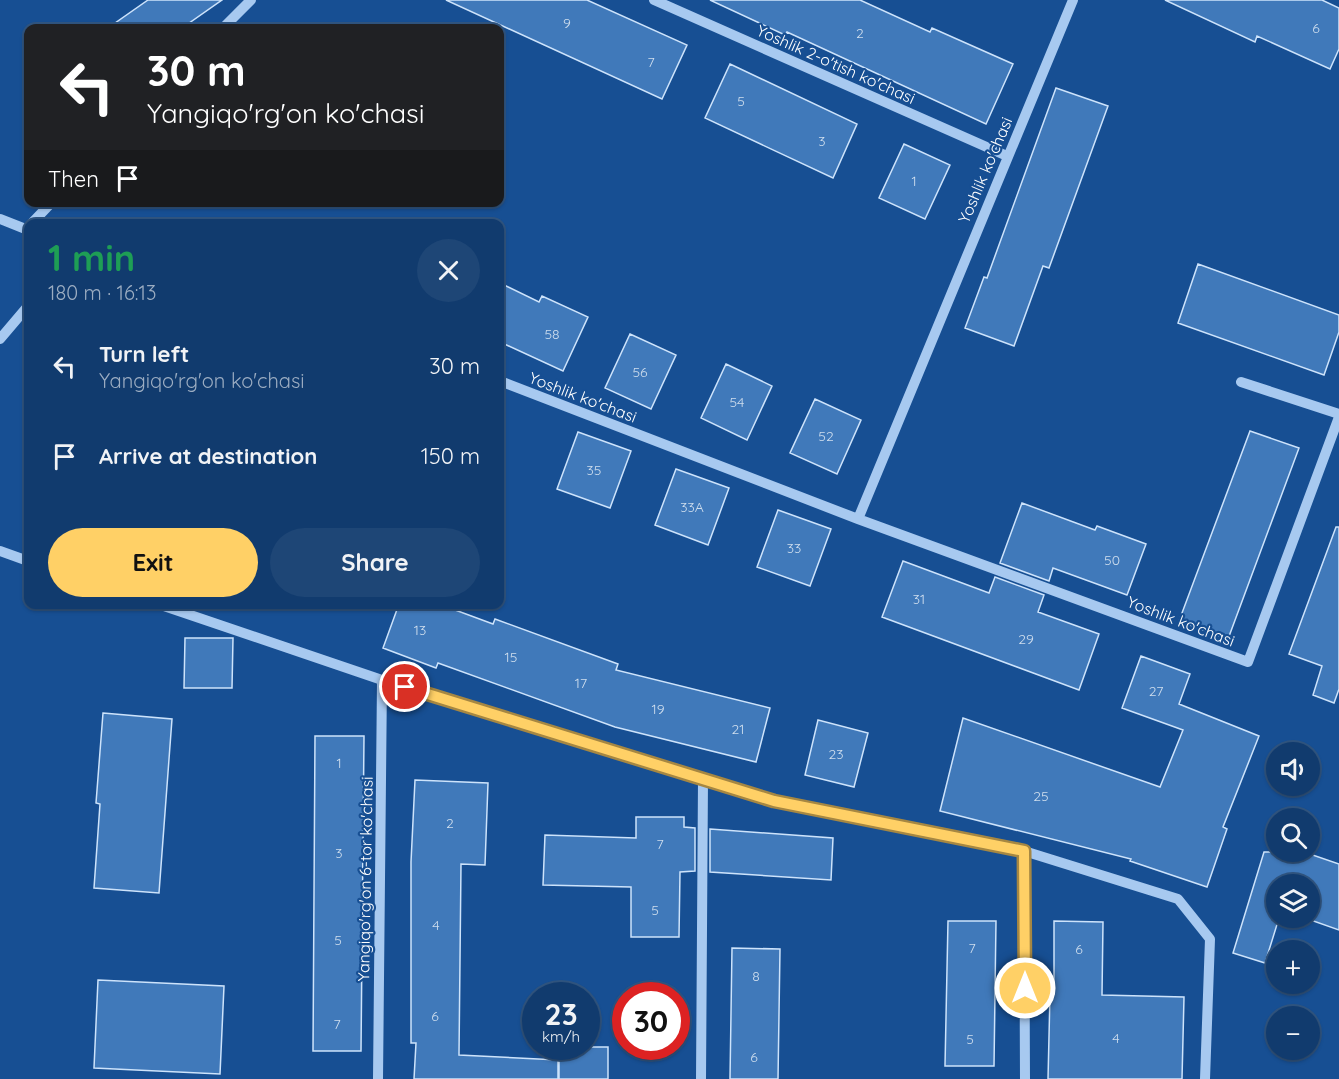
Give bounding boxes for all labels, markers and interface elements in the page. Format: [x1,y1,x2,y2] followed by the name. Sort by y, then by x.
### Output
[563,14,571,32] house number: 9
[1312,19,1320,37] house number: 6
[754,20,918,108] street label: Yoshlik 2-o'tish ko'chasi
[856,24,864,42] house number: 2
[147,44,246,97] text: 30 m
[48,48,126,126] icon: left
[647,53,655,71] house number: 7
[737,92,745,110] house number: 5
[147,96,425,130] text: Yangiqo'rg'on ko'chasi
[954,114,1016,226] street label: Yoshlik ko'chasi
[818,132,826,150] house number: 3
[111,162,144,195] icon: arrive
[48,165,99,193] text: Then
[911,172,917,190] house number: 1
[48,235,135,280] text: 1 min
[417,239,480,302] button: close
[48,280,156,305] text: 180 m · 16:13
[544,325,560,343] house number: 58
[99,340,189,368] text: Turn left
[48,350,81,383] icon: left
[429,352,480,380] text: 30 m
[632,363,648,381] house number: 56
[526,367,640,427] street label: Yoshlik ko'chasi
[99,368,305,393] text: Yangiqo'rg'on ko'chasi
[729,393,745,411] house number: 54
[818,427,834,445] house number: 52
[48,440,81,473] icon: arrive
[99,442,317,470] text: Arrive at destination
[421,442,480,470] text: 150 m
[587,461,601,479] house number: 35
[680,498,704,516] house number: 33A
[48,528,258,597] button: Exit
[270,528,480,597] button: Share
[787,539,801,557] house number: 33
[1104,551,1120,569] house number: 50
[913,590,925,608] house number: 31
[1124,591,1238,651] street label: Yoshlik ko'chasi
[414,621,426,639] house number: 13
[1018,630,1034,648] house number: 29
[505,648,517,666] house number: 15
[379,661,430,712] pin
[388,670,421,703] icon: arrive
[575,674,587,692] house number: 17
[1149,682,1163,700] house number: 27
[652,700,665,718] house number: 19
[732,720,744,738] house number: 21
[1266,742,1320,1060] map controls
[1266,742,1320,796] button: sound
[828,745,844,763] house number: 23
[336,754,342,772] house number: 1
[353,776,377,982] street label: Yangiqo'rg'on 6-tor ko'chasi
[1033,787,1049,805] house number: 25
[1266,808,1320,862] button: search
[446,814,454,832] house number: 2
[656,835,664,853] house number: 7
[335,844,343,862] house number: 3
[1266,874,1320,928] button: layers
[651,901,659,919] house number: 5
[432,916,440,934] house number: 4
[334,931,342,949] house number: 5
[968,939,976,957] house number: 7
[1075,940,1083,958] house number: 6
[1266,940,1320,994] button: +
[993,956,1057,1020] position arrow
[752,967,760,985] house number: 8
[612,982,690,1060] speed limit sign: 30
[544,995,578,1033] text: 23
[1266,1006,1320,1060] button: −
[431,1007,439,1025] house number: 6
[333,1015,341,1033] house number: 7
[542,1027,580,1046] text: km/h
[1112,1029,1120,1047] house number: 4
[966,1030,974,1048] house number: 5
[750,1048,758,1066] house number: 6

